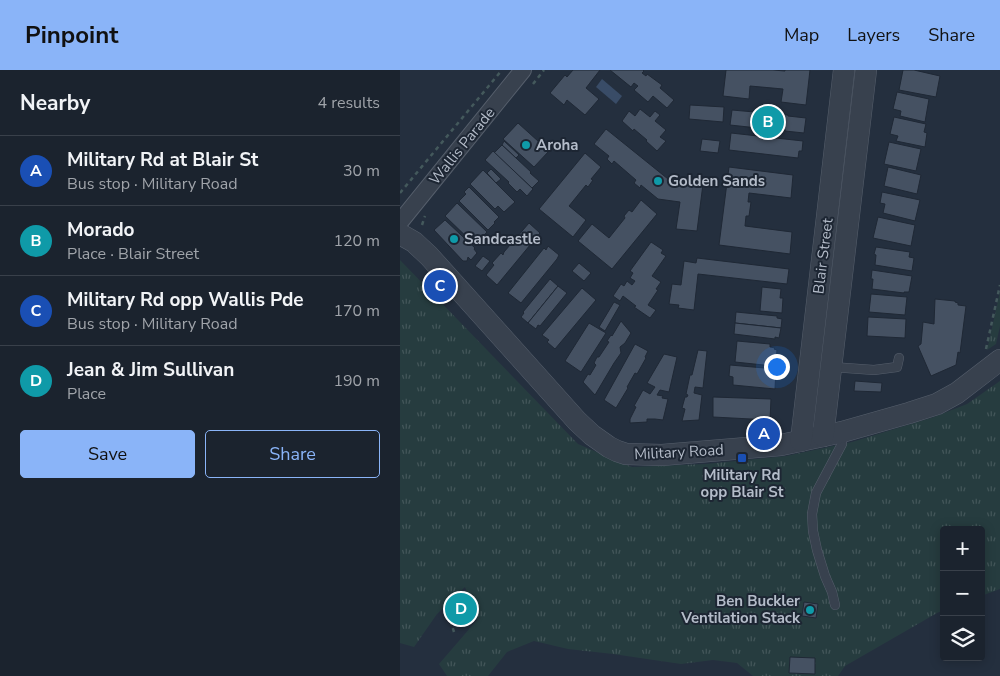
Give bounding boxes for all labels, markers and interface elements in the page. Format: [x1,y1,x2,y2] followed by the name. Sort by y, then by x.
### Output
[25,19,118,51] text: Pinpoint
[784,23,819,47] text: Map
[847,23,900,47] text: Layers
[928,23,975,47] text: Share
[20,89,90,117] text: Nearby
[318,92,380,114] text: 4 results
[425,103,499,189] street label: Wallis Parade
[752,103,784,141] pin: B
[536,135,579,155] place label: Aroha
[520,139,532,151] marker: Aroha
[67,147,258,173] text: Military Rd at Blair St
[30,160,42,182] text: A
[343,160,380,182] text: 30 m
[668,171,765,191] place label: Golden Sands
[67,173,238,195] text: Bus stop · Military Road
[652,175,664,187] marker: Golden Sands
[808,216,838,295] street label: Blair Street
[67,217,135,243] text: Morado
[464,229,541,249] place label: Sandcastle
[30,230,42,252] text: B
[333,230,380,252] text: 120 m
[448,233,460,245] marker: Sandcastle
[67,243,199,265] text: Place · Blair Street
[424,267,456,305] pin: C
[67,287,304,313] text: Military Rd opp Wallis Pde
[31,300,41,322] text: C
[333,300,380,322] text: 170 m
[67,313,238,335] text: Bus stop · Military Road
[764,354,790,380] your location
[67,357,234,383] text: Jean & Jim Sullivan
[30,370,42,392] text: D
[333,370,380,392] text: 190 m
[67,383,106,405] text: Place
[748,415,780,453] pin: A
[20,430,195,478] button: Save
[205,430,380,478] button: Share
[634,440,724,464] street label: Military Road
[736,452,748,464] marker: Military Rd opp Blair St
[701,465,784,502] place label: Military Rd opp Blair St
[940,526,985,661] map controls
[940,526,985,571] button: +
[940,571,985,616] button: −
[445,590,477,628] pin: D
[680,591,801,628] place label: Ben Buckler Ventilation Stack
[804,604,816,616] marker: Ben Buckler Ventilation Stack
[940,616,985,661] button: layers

